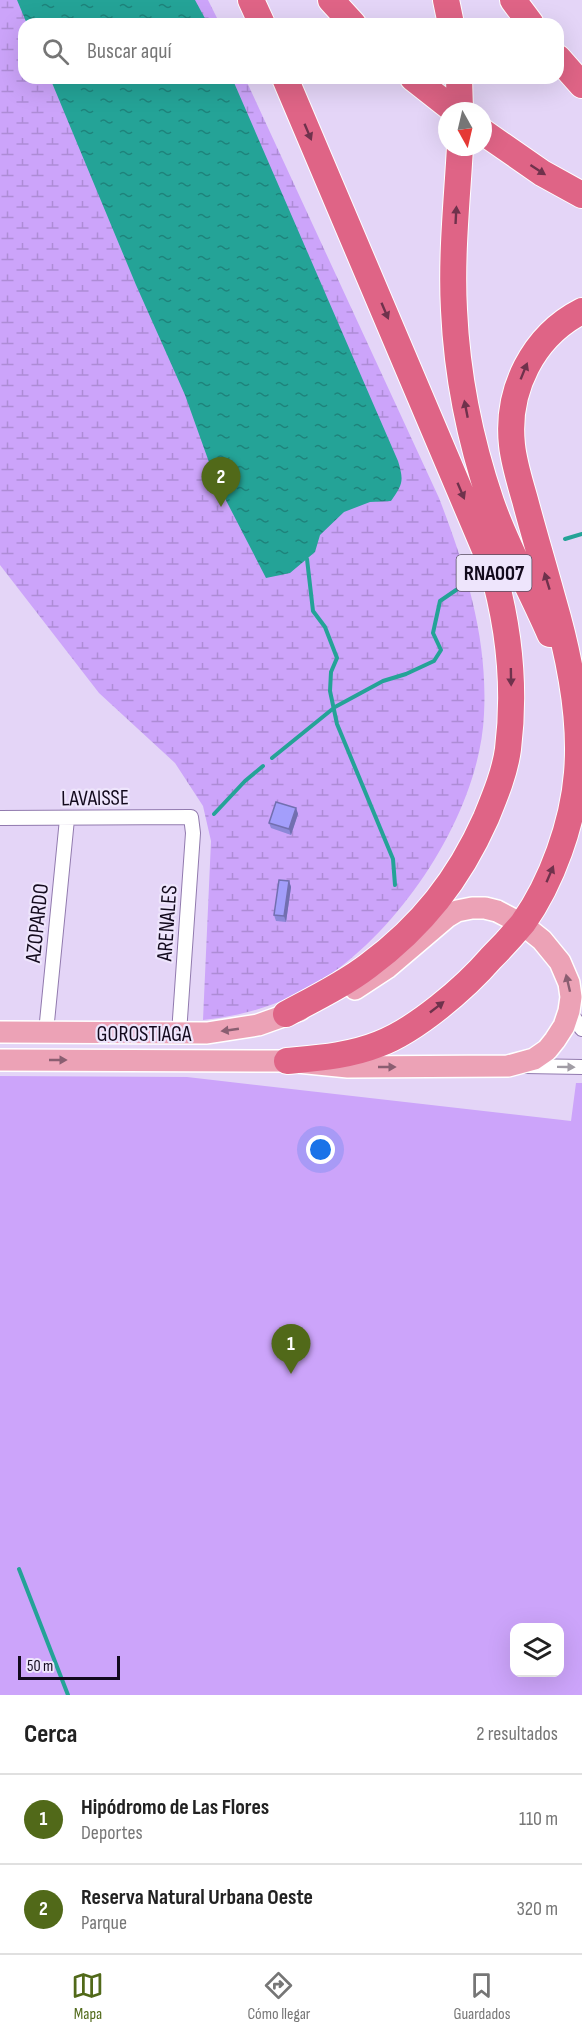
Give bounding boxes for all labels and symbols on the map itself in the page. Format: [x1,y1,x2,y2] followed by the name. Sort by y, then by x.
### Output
[438,102,492,156] north arrow
[303,123,313,141] one-way arrow
[530,164,546,175] one-way arrow
[451,206,460,225] one-way arrow
[380,303,389,320] one-way arrow
[520,362,530,380] one-way arrow
[461,400,470,419] one-way arrow
[202,458,240,507] pin: 2
[456,482,466,500] one-way arrow
[456,555,532,591] road number: RNA007
[542,572,551,590] one-way arrow
[507,668,516,687] one-way arrow
[61,784,129,813] street label: LAVAISSE
[545,865,555,883] one-way arrow
[20,882,55,965] street label: AZOPARDO
[151,884,184,963] street label: ARENALES
[563,974,572,993] one-way arrow
[429,1001,445,1014] one-way arrow
[97,1021,192,1048] street label: GOROSTIAGA
[220,1026,239,1035] one-way arrow
[49,1055,68,1065] one-way arrow
[377,1062,396,1071] one-way arrow
[556,1062,575,1072] one-way arrow
[306,1135,335,1164] your location
[272,1324,310,1374] pin: 1
[18,1653,120,1680] scale bar

